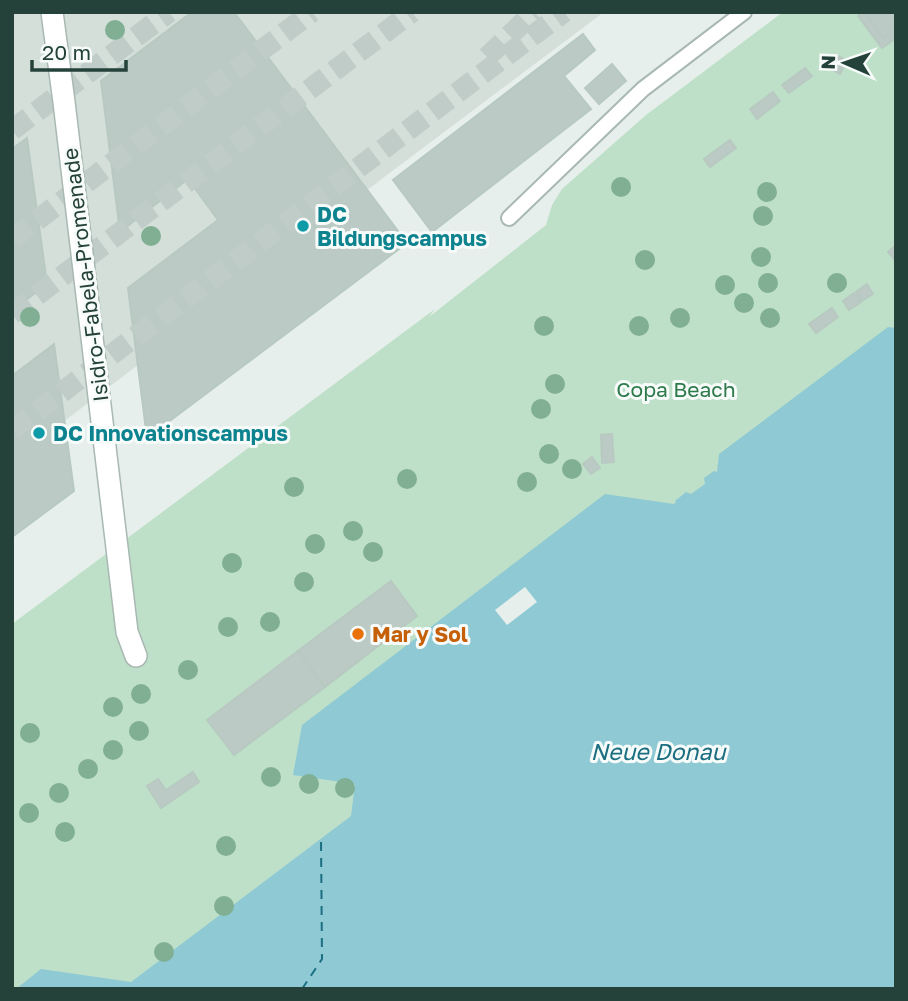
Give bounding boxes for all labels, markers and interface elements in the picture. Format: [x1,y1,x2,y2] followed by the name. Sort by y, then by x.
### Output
[32,28,126,72] scale bar
[810,28,880,98] north arrow
[42,39,91,65] text: 20 m
[816,55,839,70] text: N
[57,147,113,403] street label: Isidro-Fabela-Promenade
[317,201,487,251] place label: DC Bildungscampus
[295,218,311,234] marker: DC Bildungscampus
[616,376,736,402] park label: Copa Beach
[53,420,288,446] place label: DC Innovationscampus
[31,425,47,441] marker: DC Innovationscampus
[372,621,468,647] place label: Mar y Sol
[350,626,366,642] marker: Mar y Sol
[591,737,727,765] water label: Neue Donau

